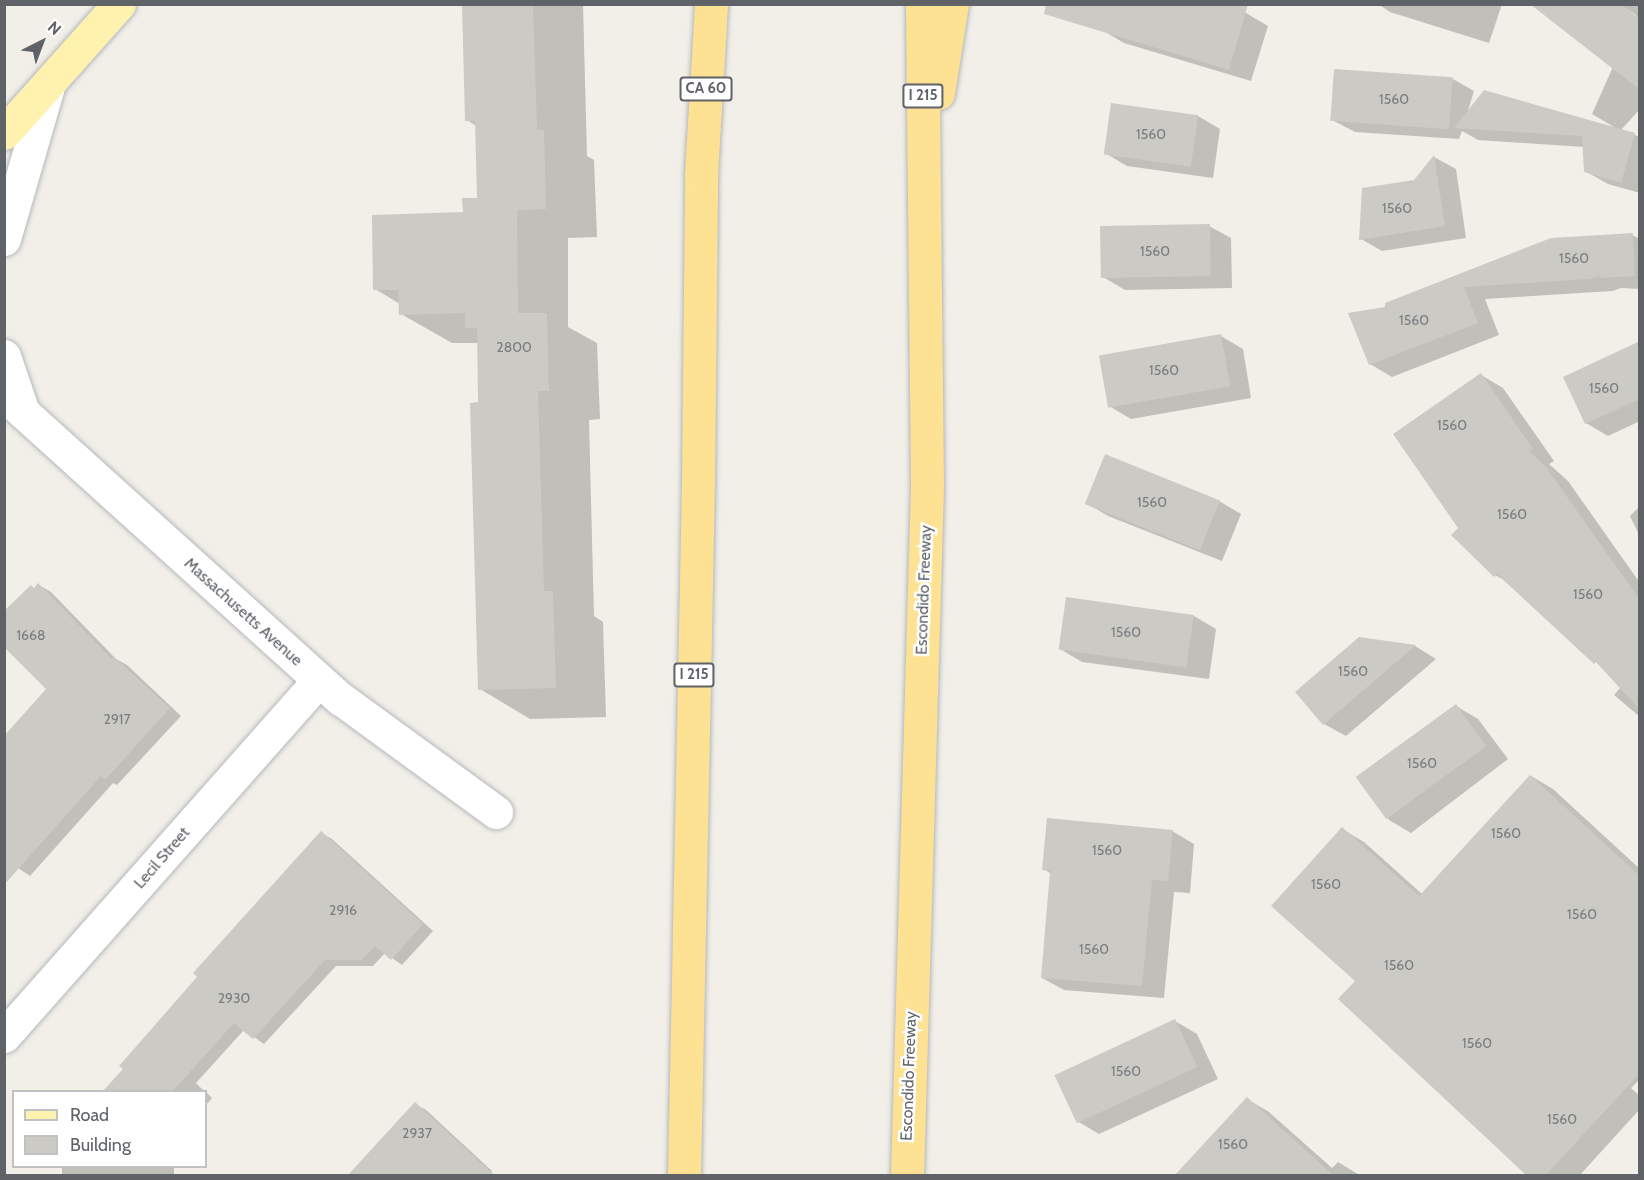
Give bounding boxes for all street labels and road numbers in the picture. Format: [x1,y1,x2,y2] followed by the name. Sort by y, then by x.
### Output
[679,77,733,101] road number: CA 60
[902,84,944,108] road number: I 215
[912,525,936,655] street label: Escondido Freeway
[180,554,306,670] street label: Massachusetts Avenue
[673,663,715,687] road number: I 215
[130,823,194,893] street label: Lecil Street
[897,1011,921,1141] street label: Escondido Freeway

